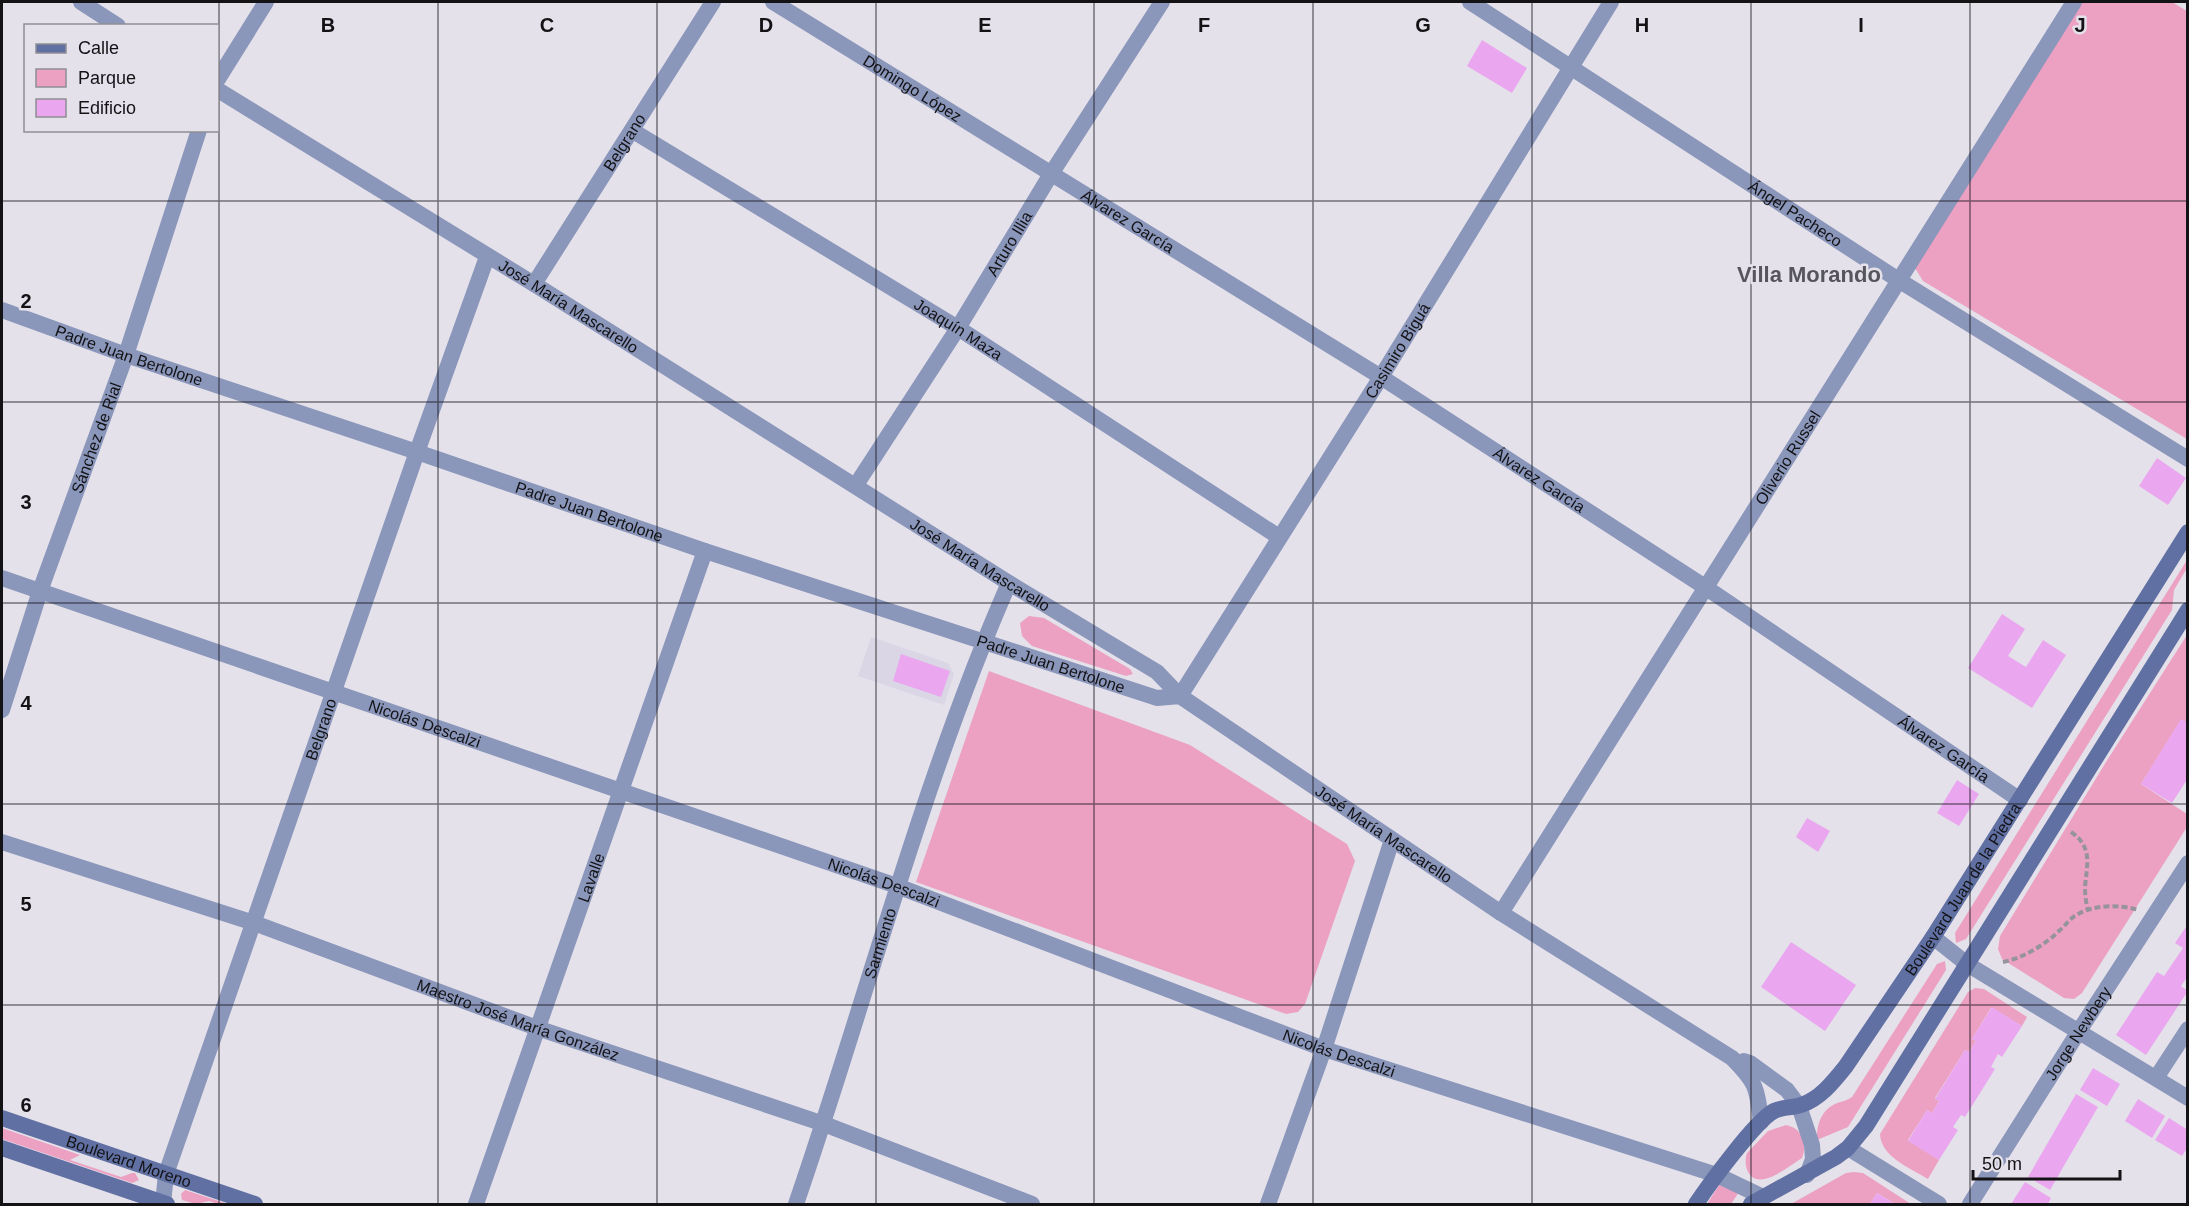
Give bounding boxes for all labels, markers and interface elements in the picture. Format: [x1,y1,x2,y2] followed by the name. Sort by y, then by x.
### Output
[321,14,335,36] text: B
[540,14,554,36] text: C
[759,14,773,36] text: D
[978,14,992,36] text: E
[1198,14,1210,36] text: F
[1415,14,1431,36] text: G
[1635,14,1649,36] text: H
[1858,14,1864,36] text: I
[2074,14,2086,36] text: J
[24,24,219,132] legend
[78,38,119,58] text: Calle
[860,52,965,125] street label: Domingo López
[78,68,136,88] text: Parque
[78,98,136,118] text: Edificio
[600,111,649,174] street label: Belgrano
[1745,176,1845,250] street label: Ángel Pacheco
[1078,185,1177,256] street label: Álvarez García
[984,208,1035,279] street label: Arturo Illia
[496,257,641,357] street label: José María Mascarello
[1737,262,1881,287] district label: Villa Morando
[20,290,32,312] text: 2
[911,296,1005,364] street label: Joaquín Maza
[1362,300,1433,402] street label: Casimiro Biguá
[53,322,205,389] street label: Padre Juan Bertolone
[68,380,124,496] street label: Sánchez de Rial
[1752,408,1824,508] street label: Oliverio Russel
[1490,443,1588,516] street label: Álvarez García
[513,479,665,545] street label: Padre Juan Bertolone
[20,491,32,513] text: 3
[907,515,1053,615] street label: José María Mascarello
[975,632,1127,696] street label: Padre Juan Bertolone
[20,692,32,714] text: 4
[303,696,340,762] street label: Belgrano
[366,697,483,751] street label: Nicolás Descalzi
[1895,712,1992,786] street label: Álvarez García
[1312,782,1455,887] street label: José María Mascarello
[1902,800,2024,979] street label: Boulevard Juan de la Piedra
[575,851,608,905] street label: Lavalle
[826,855,942,911] street label: Nicolás Descalzi
[20,893,32,915] text: 5
[861,906,899,981] street label: Sarmiento
[414,976,621,1064] street label: Maestro José María González
[2042,984,2115,1083] street label: Jorge Newbery
[1280,1026,1397,1080] street label: Nicolás Descalzi
[20,1094,32,1116] text: 6
[64,1132,193,1191] street label: Boulevard Moreno
[1973,1143,2120,1181] scale bar
[1982,1154,2022,1174] text: 50 m

